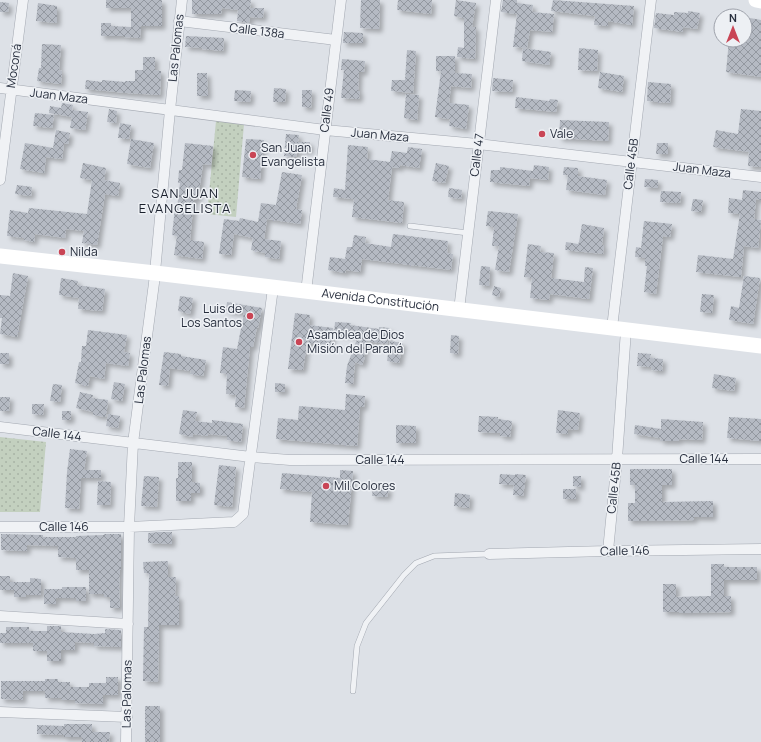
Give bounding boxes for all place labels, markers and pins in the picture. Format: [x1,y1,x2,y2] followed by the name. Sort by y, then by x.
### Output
[550,125,573,142] place label: Vale
[537,129,547,139] marker: Vale
[261,139,325,170] place label: San Juan Evangelista
[248,150,258,160] marker: San Juan Evangelista
[70,243,98,260] place label: Nilda
[57,247,67,257] marker: Nilda
[181,300,242,331] place label: Luis de Los Santos
[245,311,255,321] marker: Luis de Los Santos
[307,326,404,357] place label: Asamblea de Dios Misión del Paraná
[294,337,304,347] marker: Asamblea de Dios Misión del Paraná
[334,477,395,494] place label: Mil Colores
[321,481,331,491] marker: Mil Colores

